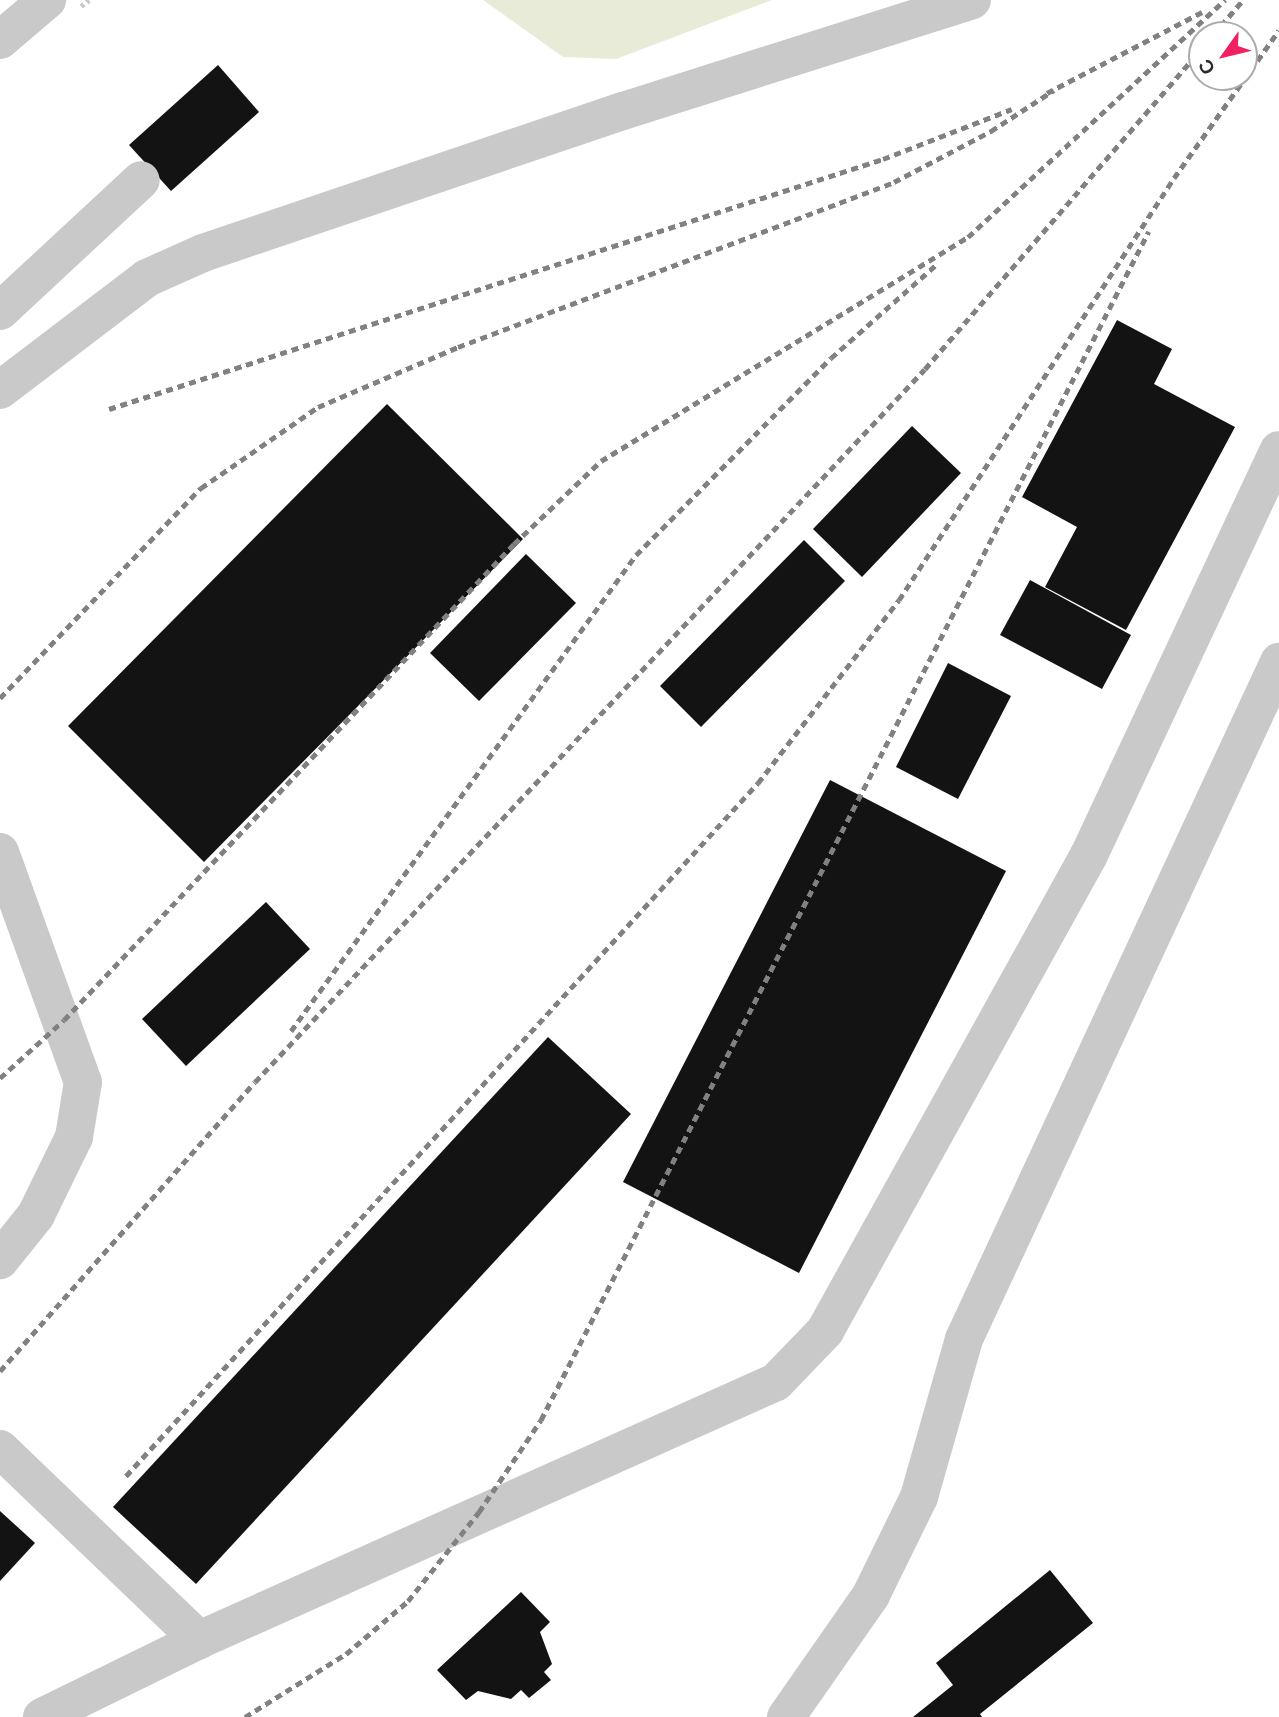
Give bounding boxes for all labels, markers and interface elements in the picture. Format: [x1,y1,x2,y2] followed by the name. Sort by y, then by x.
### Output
[1188,21,1258,91] north arrow
[1193,55,1220,79] text: С

